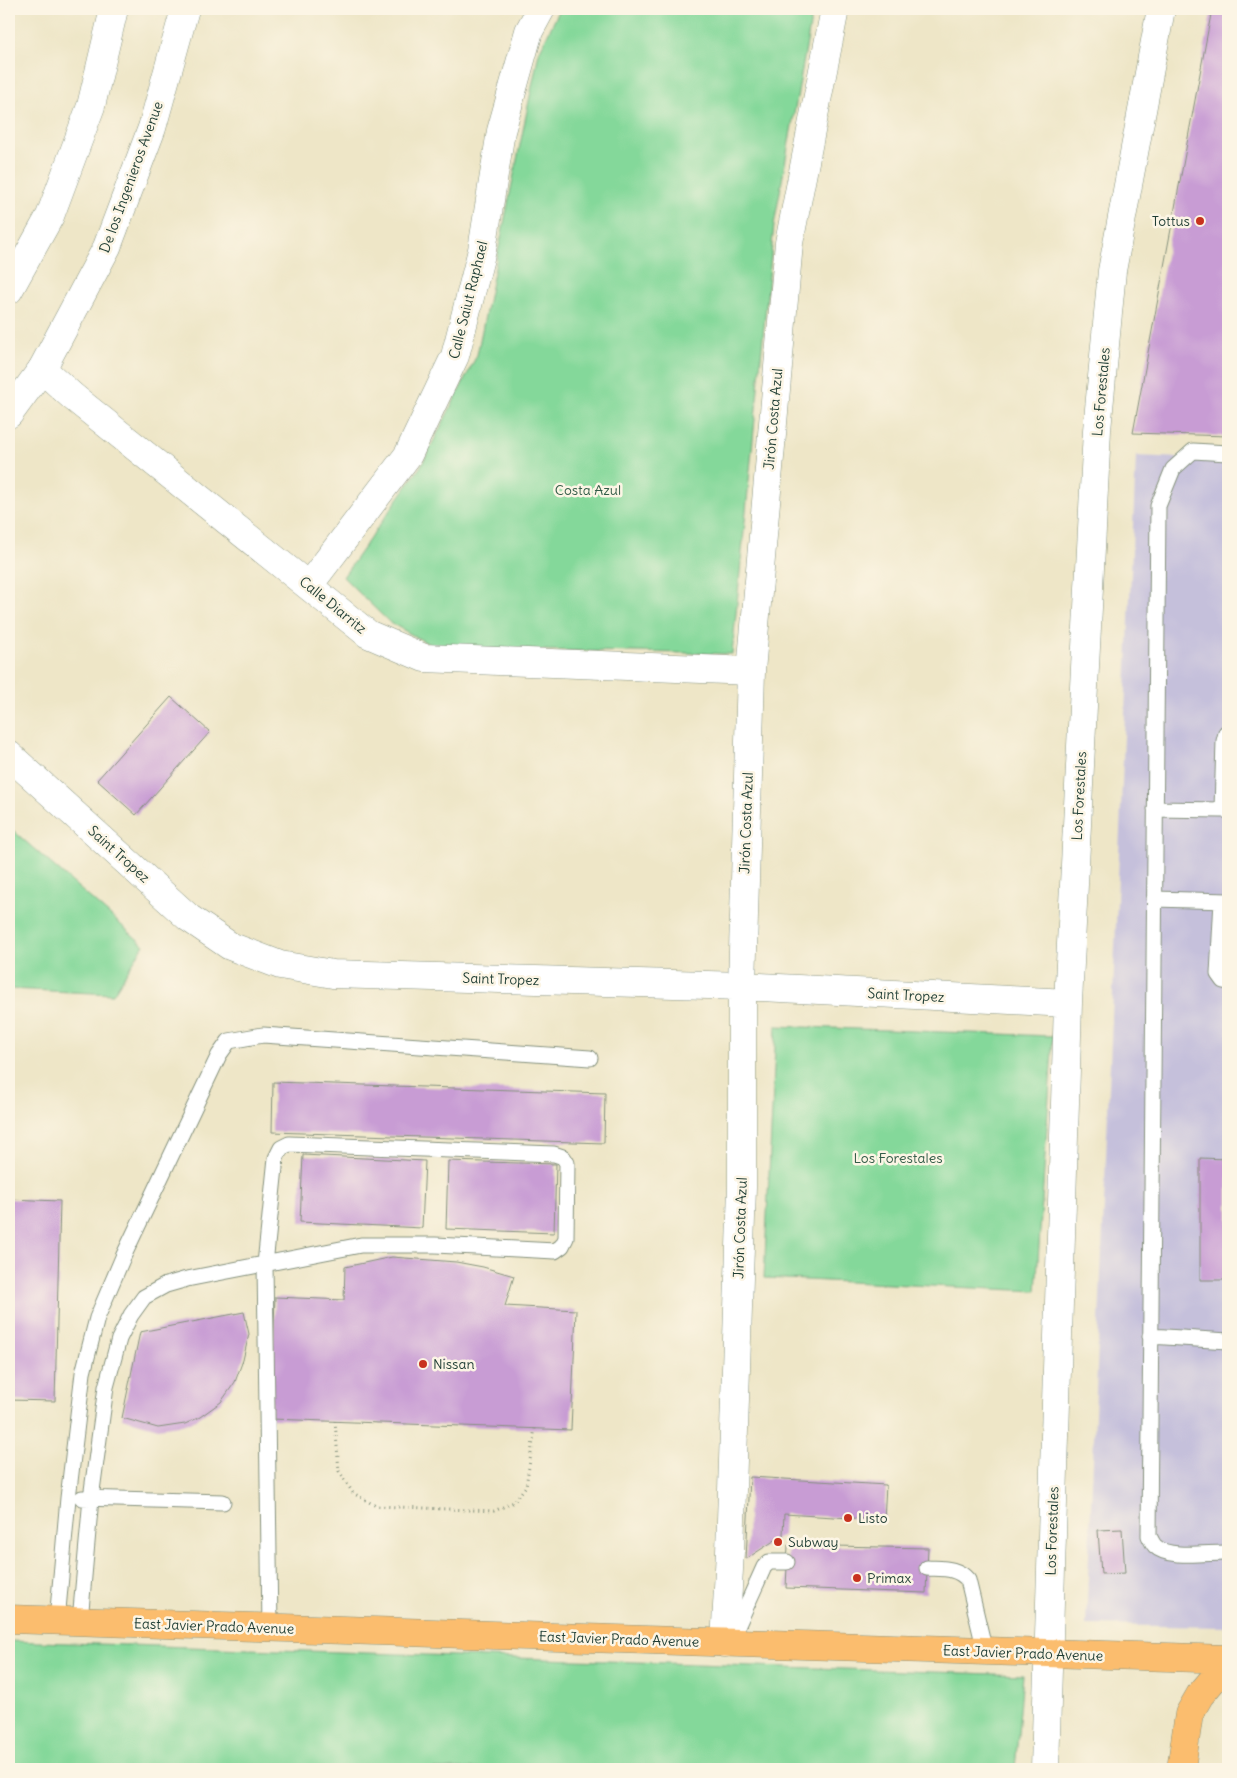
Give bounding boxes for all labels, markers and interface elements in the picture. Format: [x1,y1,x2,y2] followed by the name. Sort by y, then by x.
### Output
[95,99,167,255] street label: De los Ingenieros Avenue
[1152,212,1190,230] place label: Tottus
[1194,215,1206,227] marker: Tottus
[445,239,491,361] street label: Calle Saiut Raphael
[1088,347,1114,437] street label: Los Forestales
[760,368,786,470] street label: Jirón Costa Azul
[555,481,621,499] park label: Costa Azul
[296,572,370,638] street label: Calle Diarritz
[1068,751,1090,841] street label: Los Forestales
[735,772,757,874] street label: Jirón Costa Azul
[84,822,154,887] street label: Saint Tropez
[462,969,540,989] street label: Saint Tropez
[867,984,945,1006] street label: Saint Tropez
[853,1149,943,1167] park label: Los Forestales
[729,1177,751,1279] street label: Jirón Costa Azul
[433,1355,475,1373] place label: Nissan
[417,1358,429,1370] marker: Nissan
[1041,1486,1063,1576] street label: Los Forestales
[858,1509,888,1527] place label: Listo
[842,1512,854,1524] marker: Listo
[788,1533,839,1551] place label: Subway
[772,1536,784,1548] marker: Subway
[867,1569,912,1587] place label: Primax
[851,1572,863,1584] marker: Primax
[134,1614,294,1638] street label: East Javier Prado Avenue
[539,1627,699,1651] street label: East Javier Prado Avenue
[943,1641,1103,1665] street label: East Javier Prado Avenue

